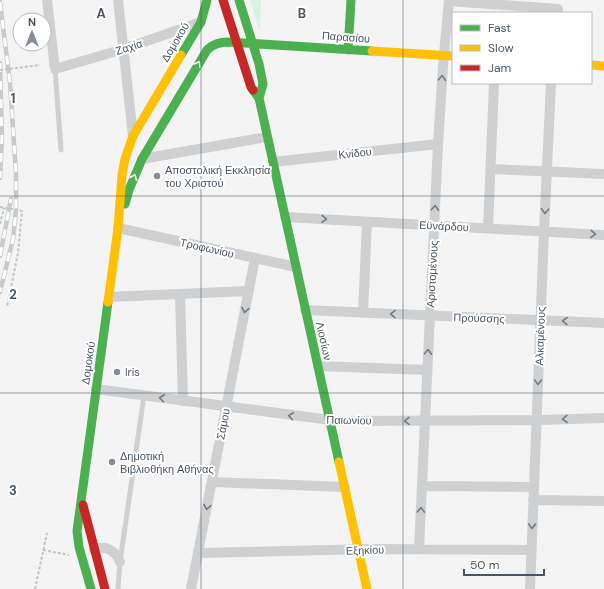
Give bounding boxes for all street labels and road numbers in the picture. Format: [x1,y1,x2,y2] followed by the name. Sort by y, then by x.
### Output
[158,20,192,64] street label: Δομοκού
[321,28,371,46] street label: Παρασίου
[114,36,145,58] street label: Ζαχία
[338,144,372,162] street label: Κνίδου
[419,218,469,234] street label: Εϋνάρδου
[179,235,235,261] street label: Τροφωνίου
[423,240,441,308] street label: Αριστομένους
[532,306,548,366] street label: Αλκαμένους
[453,310,505,326] street label: Προύσσης
[313,320,335,362] street label: Λιοσίων
[78,341,98,385] street label: Δομοκού
[213,407,233,441] street label: Σάμου
[326,413,372,427] street label: Παιωνίου
[346,542,384,558] street label: Εξηκίου

